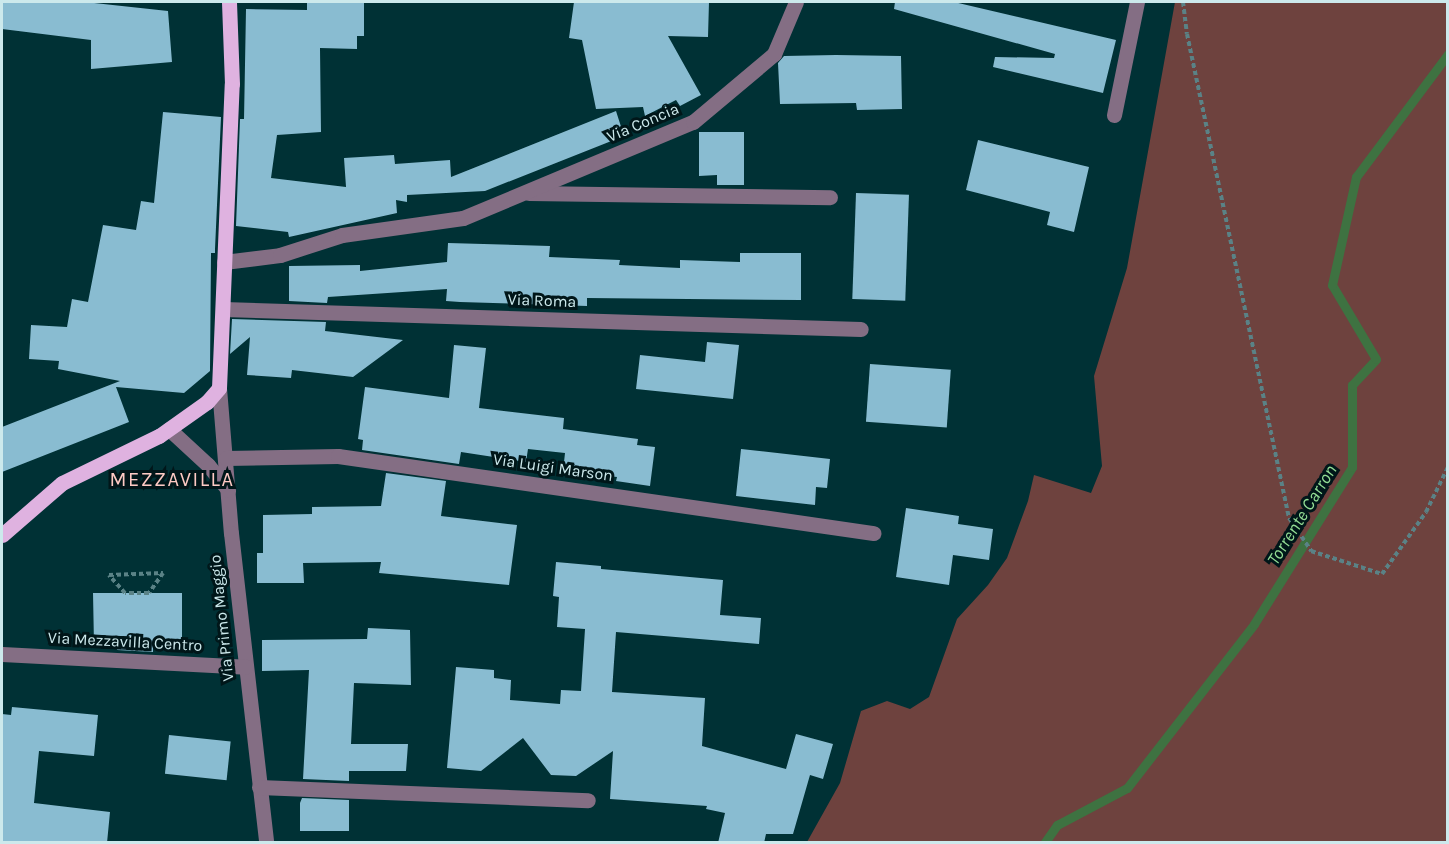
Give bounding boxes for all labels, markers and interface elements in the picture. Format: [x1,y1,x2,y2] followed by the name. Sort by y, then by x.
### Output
[604,99,682,147] street label: Via Concia
[507,290,577,312] street label: Via Roma
[492,450,614,486] street label: Via Luigi Marson
[1263,461,1341,569] water label: Torrente Carron
[110,467,234,491] district label: MEZZAVILLA
[206,554,238,682] street label: Via Primo Maggio
[47,628,203,656] street label: Via Mezzavilla Centro

